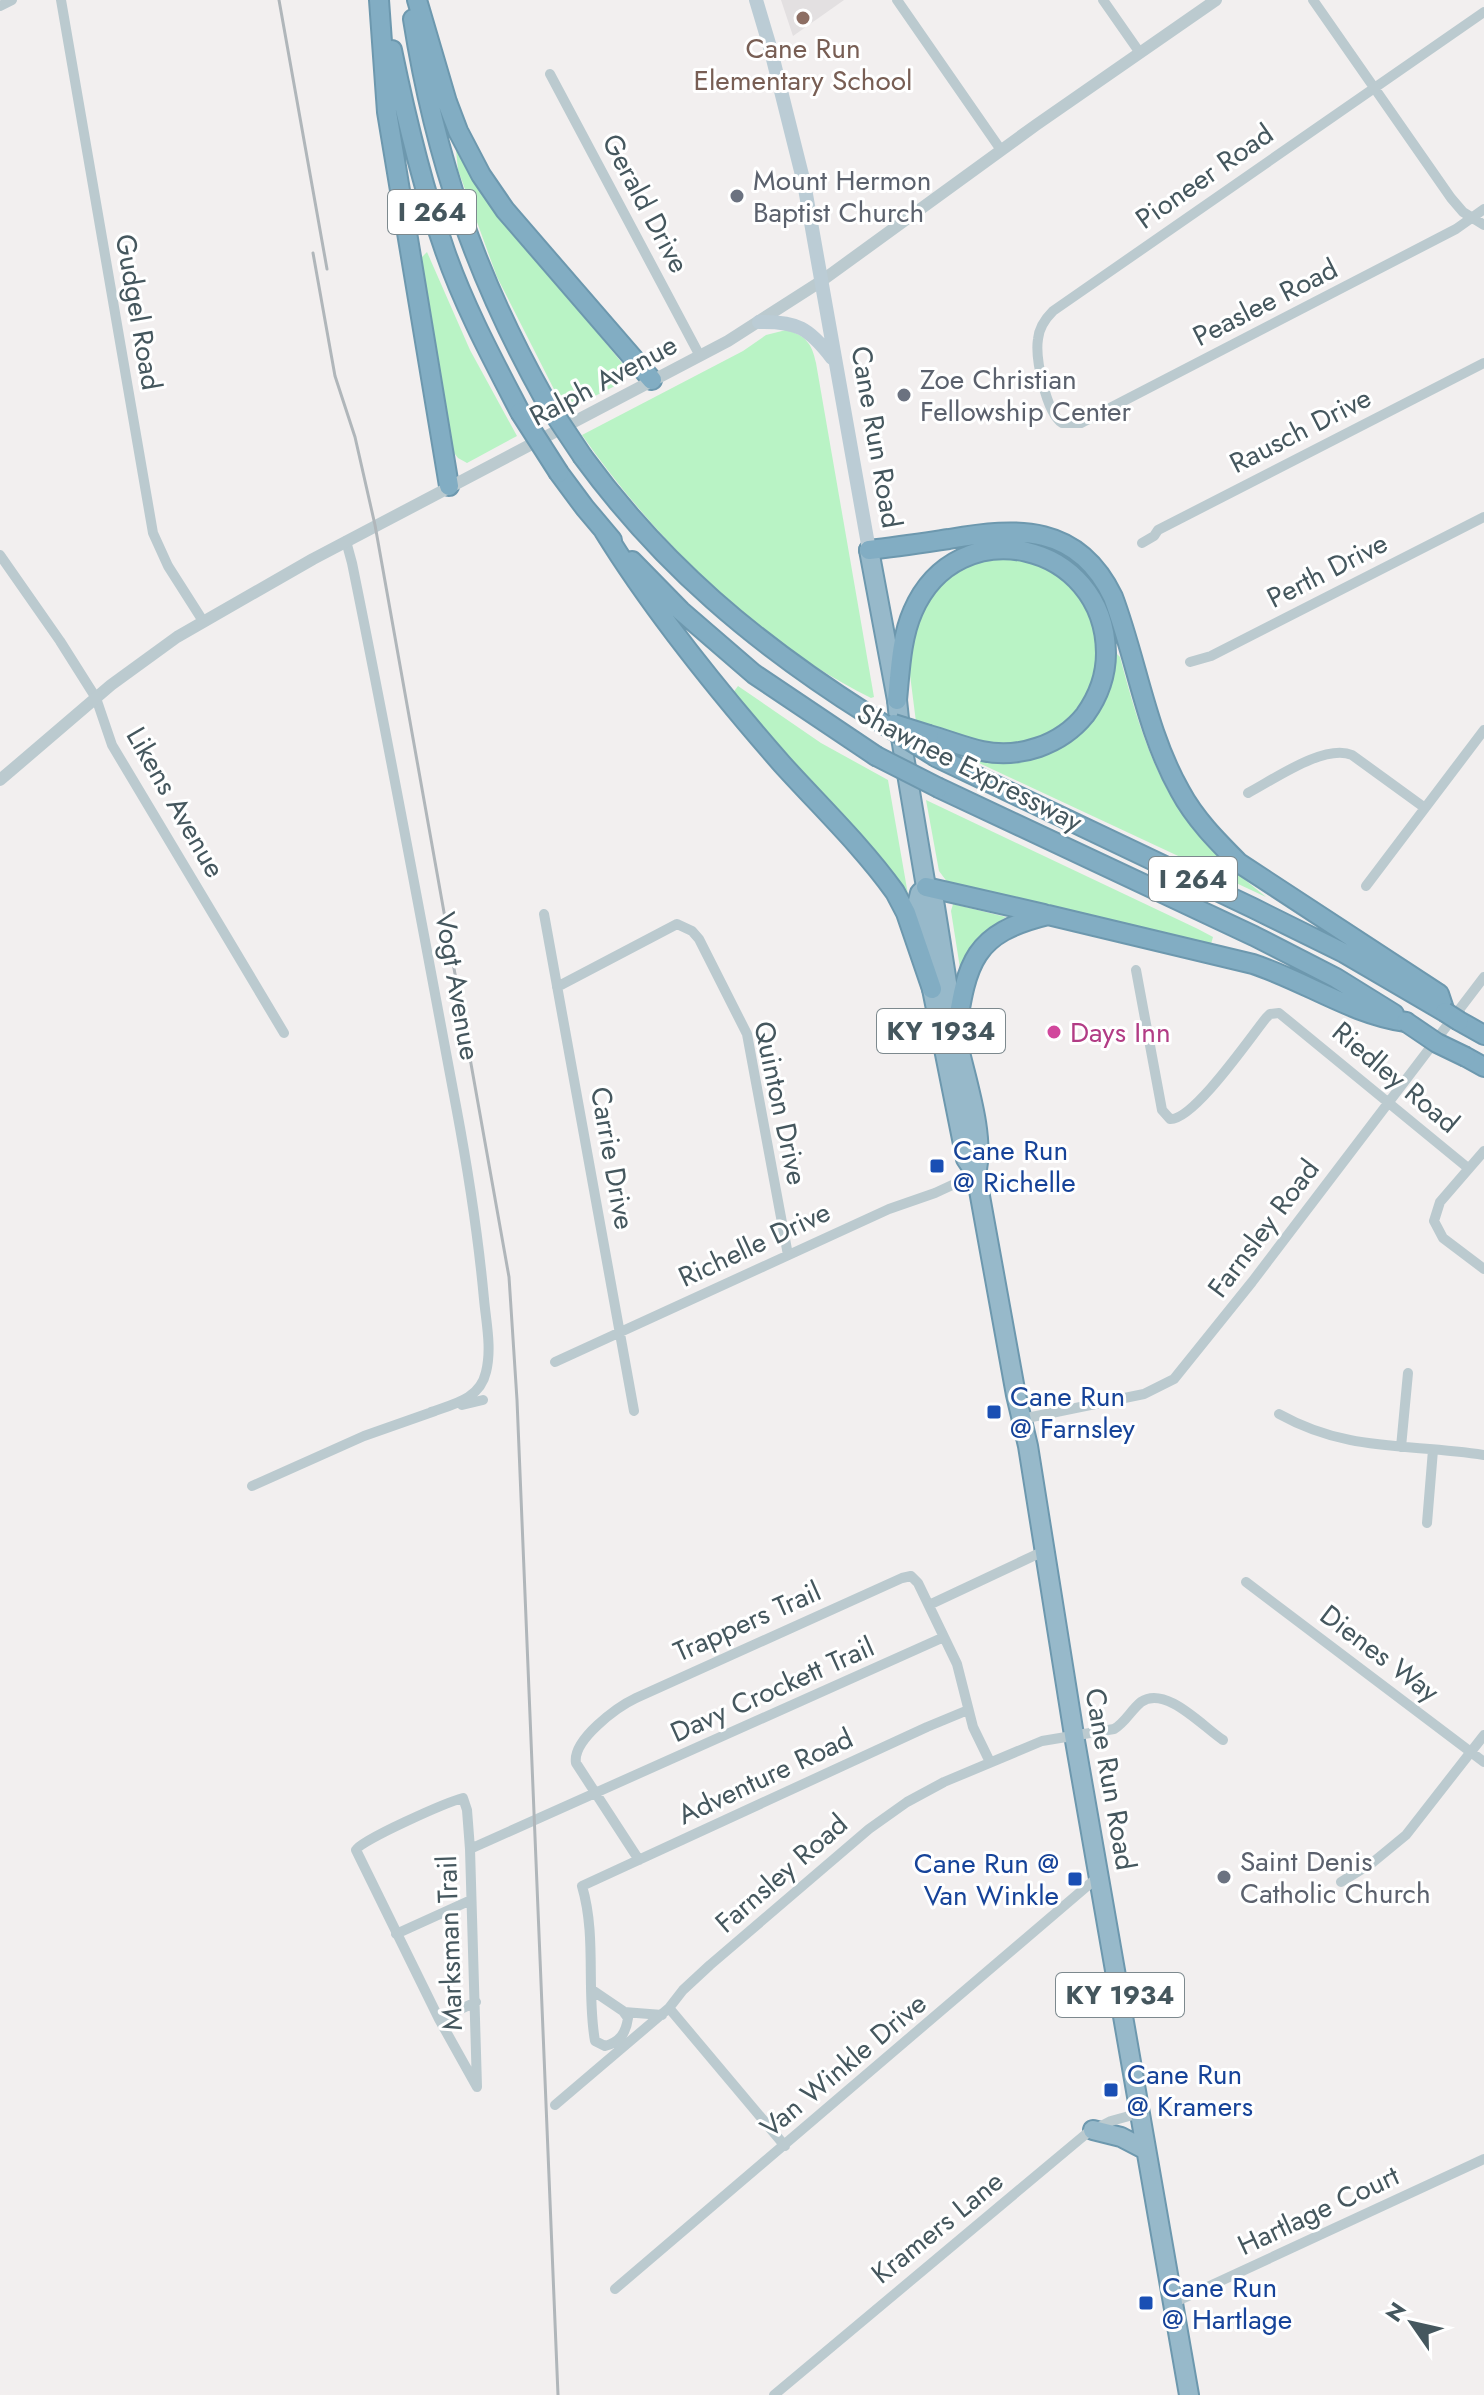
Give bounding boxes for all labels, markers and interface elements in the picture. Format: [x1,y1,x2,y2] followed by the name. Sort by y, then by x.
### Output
[794,9,812,27] marker: Cane Run Elementary School
[693,28,913,101] place label: Cane Run Elementary School
[1127,114,1282,239] street label: Pioneer Road
[592,126,699,280] street label: Gerald Drive
[753,160,931,233] place label: Mount Hermon Baptist Church
[728,187,746,205] marker: Mount Hermon Baptist Church
[388,190,476,234] road number: I 264
[105,231,172,393] street label: Gudgel Road
[1186,248,1345,357] street label: Peaslee Road
[522,324,684,437] street label: Ralph Avenue
[840,343,913,531] street label: Cane Run Road
[920,359,1131,432] place label: Zoe Christian Fellowship Center
[1222,377,1378,484] street label: Rausch Drive
[895,386,913,404] marker: Zoe Christian Fellowship Center
[1260,523,1395,618] street label: Perth Drive
[850,693,1090,842] street label: Shawnee Expressway
[116,719,235,885] street label: Likens Avenue
[1149,857,1237,901] road number: I 264
[424,909,491,1063] street label: Vogt Avenue
[877,1009,1005,1053] road number: KY 1934
[1070,1012,1171,1053] place label: Days Inn
[1323,1012,1468,1143] street label: Riedley Road
[743,1018,818,1189] street label: Quinton Drive
[1045,1023,1063,1041] marker: Days Inn
[580,1084,645,1233] street label: Carrie Drive
[953,1130,1076,1203] place label: Cane Run @ Richelle
[1198,1151,1329,1306] street label: Farnsley Road
[928,1157,946,1175] marker: Cane Run @ Richelle
[671,1191,837,1298] street label: Richelle Drive
[1010,1376,1136,1449] place label: Cane Run @ Farnsley
[985,1403,1003,1421] marker: Cane Run @ Farnsley
[667,1571,827,1672] street label: Trappers Trail
[1311,1595,1449,1712] street label: Dienes Way
[664,1626,881,1753] street label: Davy Crockett Trail
[1074,1685,1147,1873] street label: Cane Run Road
[671,1718,860,1835] street label: Adventure Road
[706,1804,857,1943] street label: Farnsley Road
[1240,1841,1431,1914] place label: Saint Denis Catholic Church
[914,1843,1059,1916] place label: Cane Run @ Van Winkle
[426,1855,473,2031] street label: Marksman Trail
[1215,1868,1233,1886] marker: Saint Denis Catholic Church
[1066,1870,1084,1888] marker: Cane Run @ Van Winkle
[1056,1973,1184,2017] road number: KY 1934
[751,1984,935,2147] street label: Van Winkle Drive
[1127,2054,1253,2127] place label: Cane Run @ Kramers
[1102,2081,1120,2099] marker: Cane Run @ Kramers
[1231,2155,1406,2266] street label: Hartlage Court
[862,2161,1012,2294] street label: Kramers Lane
[1162,2267,1292,2340] place label: Cane Run @ Hartlage
[1372,2283,1452,2363] north arrow
[1137,2294,1155,2312] marker: Cane Run @ Hartlage
[1377,2296,1414,2328] text: N

